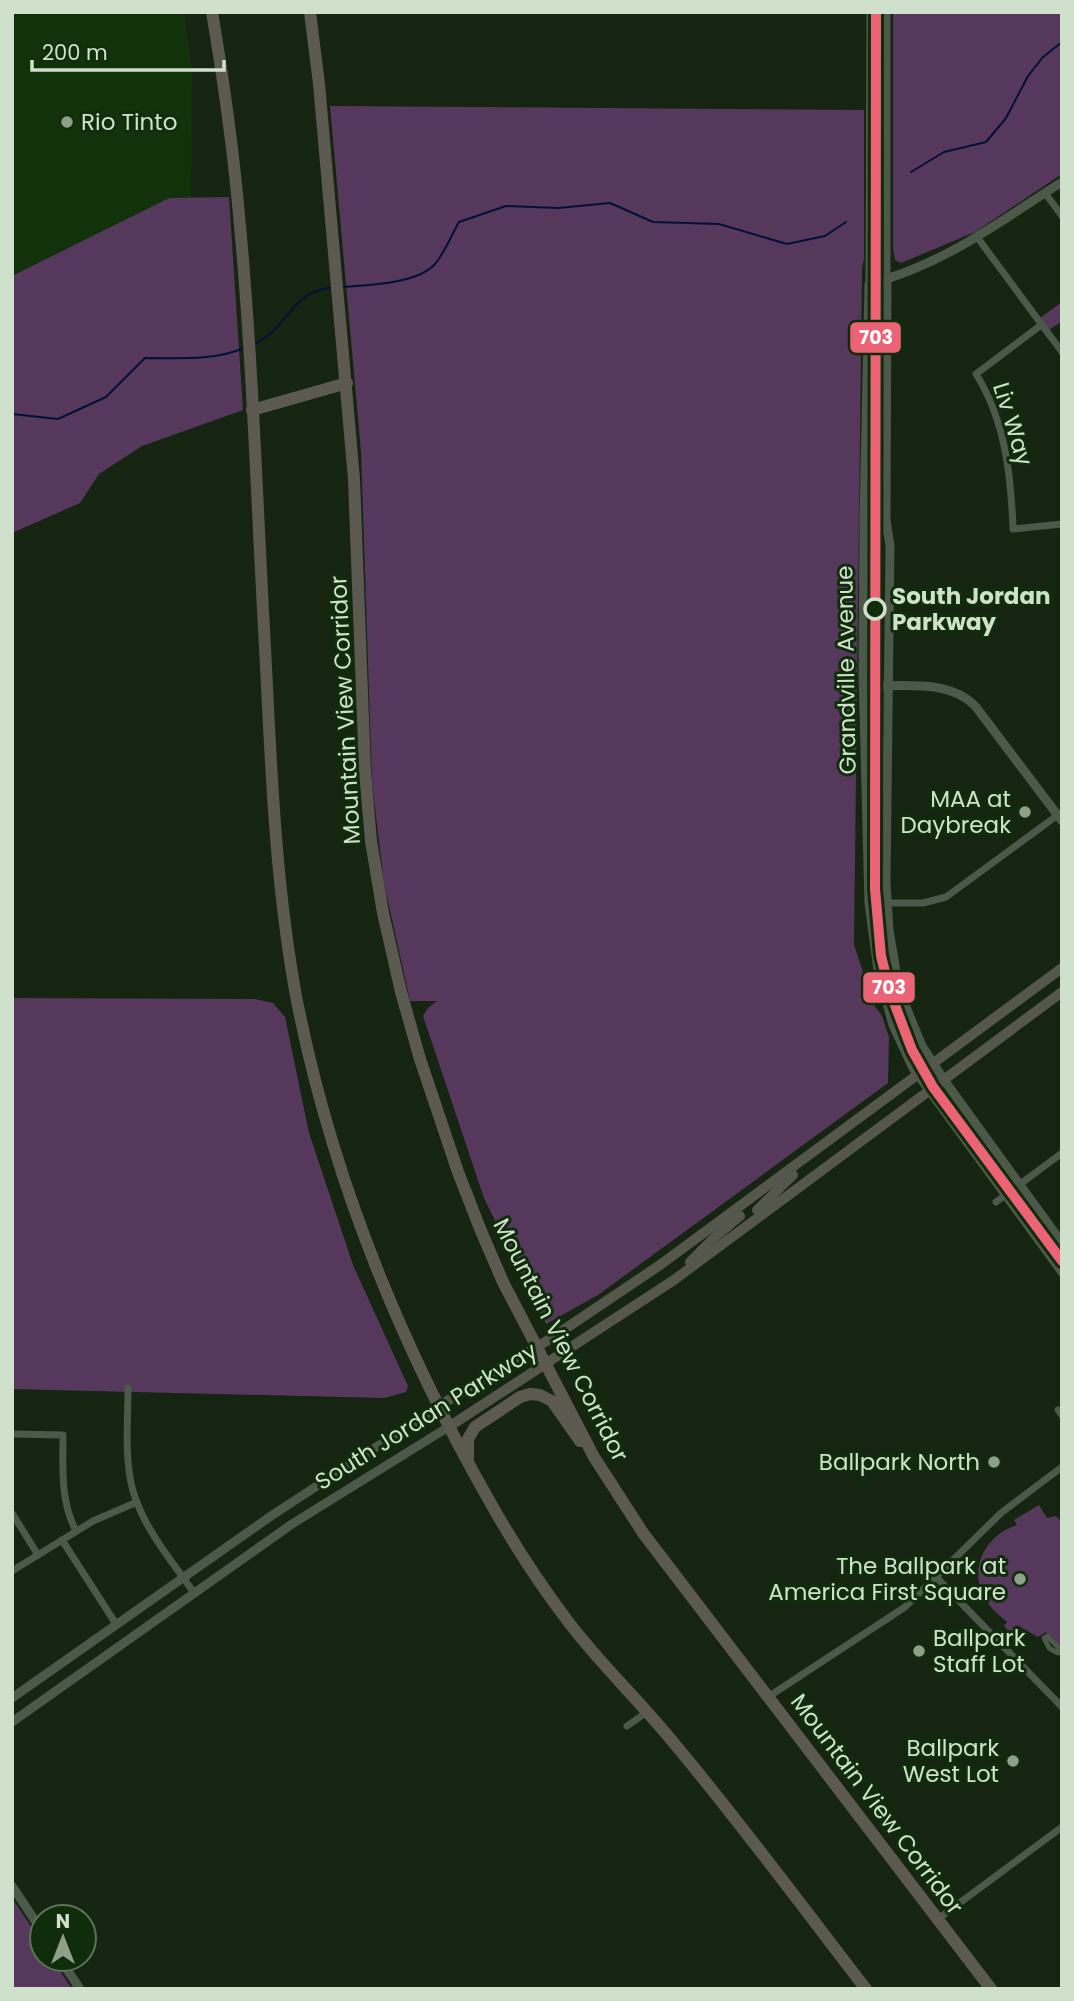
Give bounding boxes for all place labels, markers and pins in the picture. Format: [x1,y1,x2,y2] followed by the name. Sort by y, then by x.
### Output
[81,106,177,138] place label: Rio Tinto
[59,114,75,130] marker: Rio Tinto
[892,580,1051,638] place label: South Jordan Parkway
[864,598,886,620] marker: South Jordan Parkway
[900,783,1011,841] place label: MAA at Daybreak
[1017,804,1033,820] marker: MAA at Daybreak
[819,1446,980,1478] place label: Ballpark North
[986,1454,1002,1470] marker: Ballpark North
[768,1550,1006,1608] place label: The Ballpark at America First Square
[1012,1571,1028,1587] marker: The Ballpark at America First Square
[933,1622,1026,1680] place label: Ballpark Staff Lot
[911,1643,927,1659] marker: Ballpark Staff Lot
[903,1732,999,1790] place label: Ballpark West Lot
[1005,1753,1021,1769] marker: Ballpark West Lot

